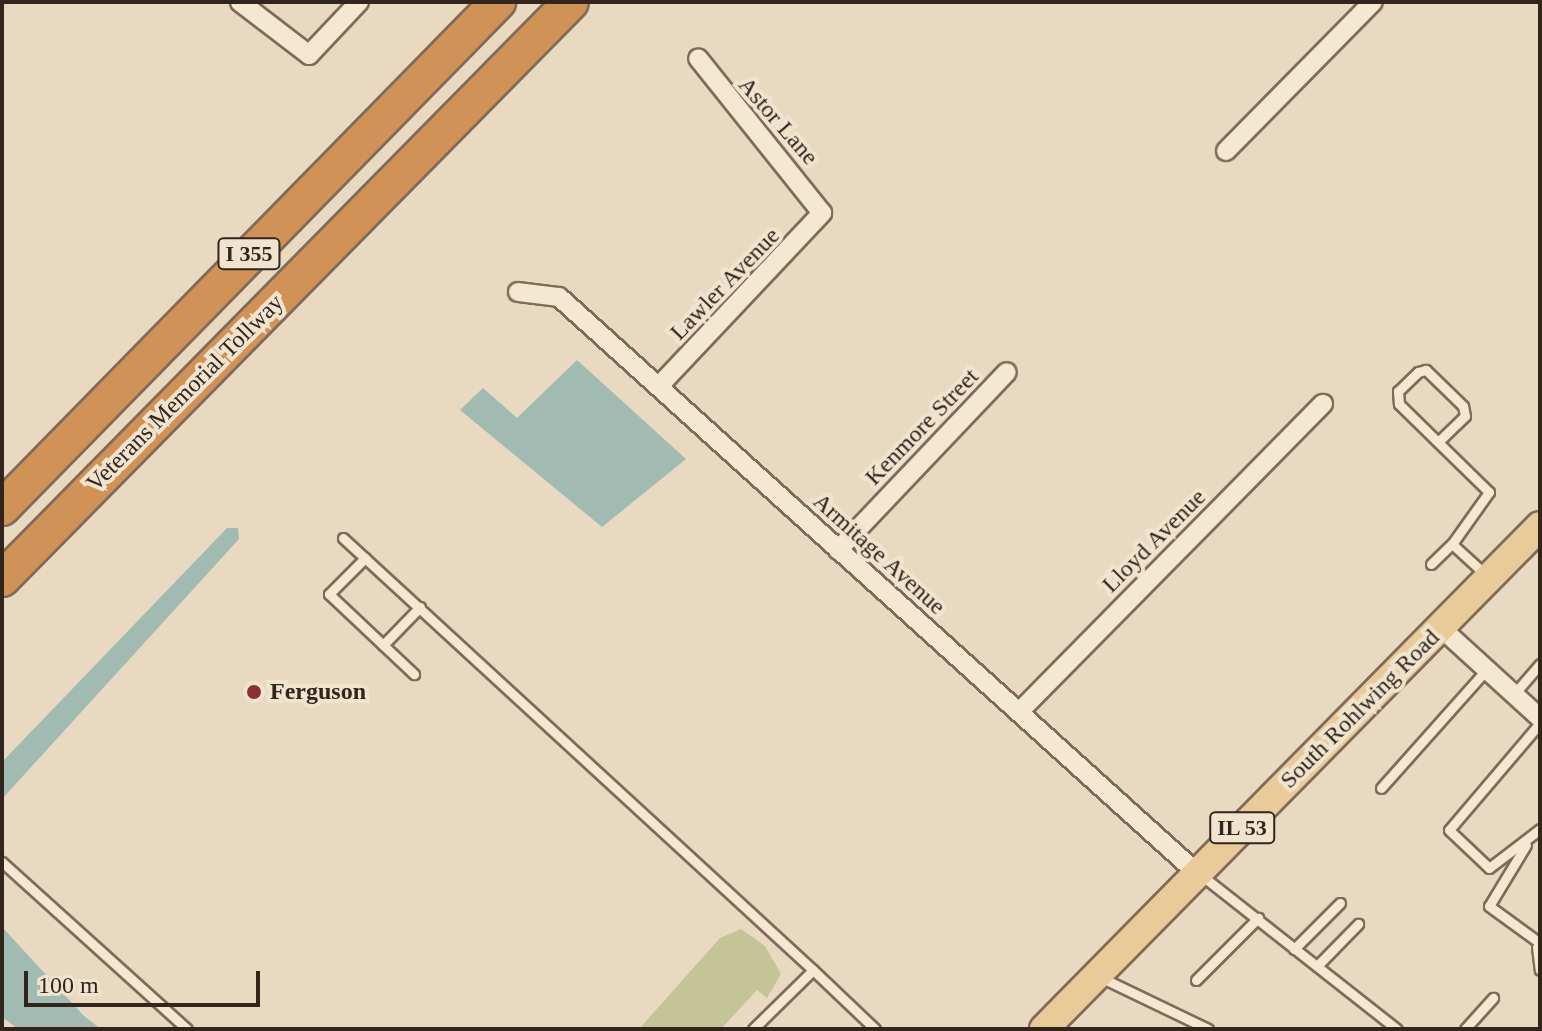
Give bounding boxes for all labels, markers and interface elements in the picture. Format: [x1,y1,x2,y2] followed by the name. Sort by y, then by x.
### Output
[732,71,824,171] street label: Astor Lane
[664,221,786,347] street label: Lawler Avenue
[217,236,281,272] road number: I 355
[80,288,290,498] street label: Veterans Memorial Tollway
[859,363,985,491] street label: Kenmore Street
[1096,483,1212,599] street label: Lloyd Avenue
[806,487,952,621] street label: Armitage Avenue
[1274,623,1446,795] street label: South Rohlwing Road
[270,678,366,706] place label: Ferguson
[245,683,263,701] marker: Ferguson
[1208,810,1276,846] road number: IL 53
[28,955,264,1005] scale bar
[38,972,99,998] text: 100 m

